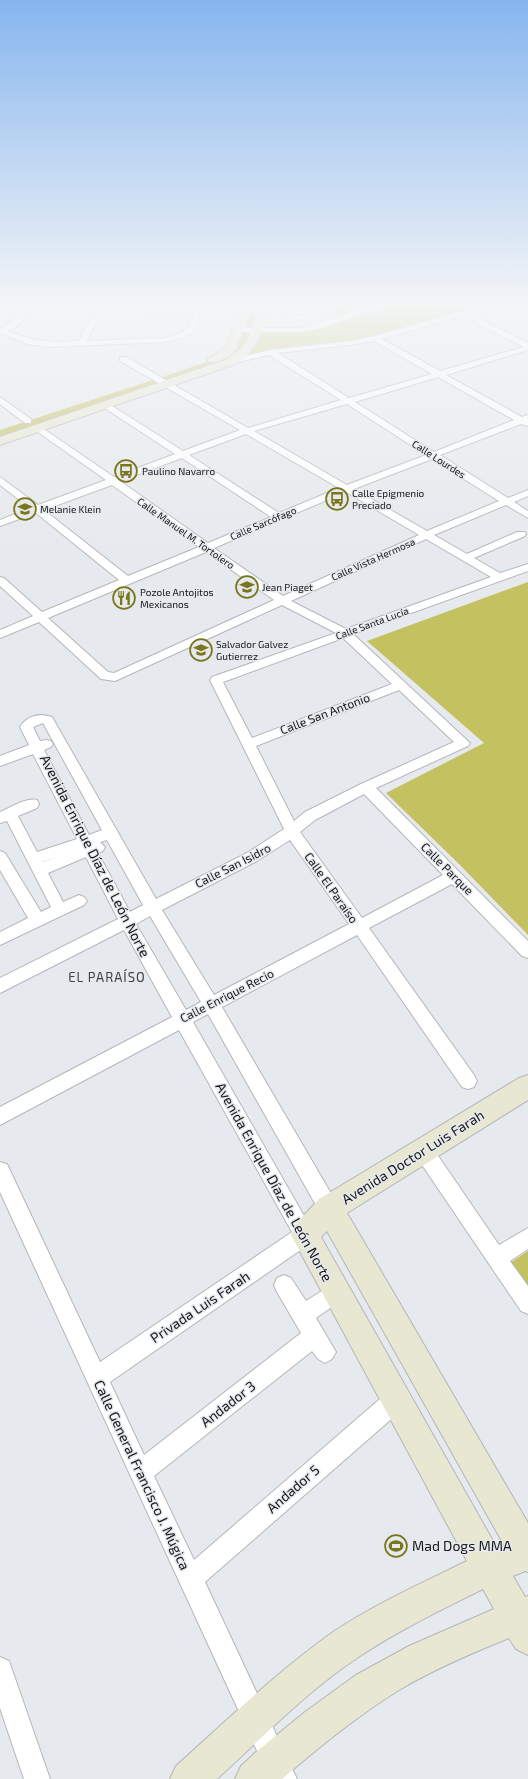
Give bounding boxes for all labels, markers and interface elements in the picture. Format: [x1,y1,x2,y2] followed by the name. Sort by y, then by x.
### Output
[410,437,468,481] street label: Calle Lourdes
[113,458,139,484] bus stop icon: Paulino Navarro
[142,465,215,477] place label: Paulino Navarro
[324,486,350,512] bus stop icon: Calle Epigmenio Preciado
[352,487,425,511] place label: Calle Epigmenio Preciado
[135,495,237,571] street label: Calle Manuel M. Tortolero
[12,496,38,522] school or university icon: Melanie Klein
[40,503,101,515] place label: Melanie Klein
[228,504,298,542] street label: Calle Sarcófago
[329,535,417,583] street label: Calle Vista Hermosa
[234,574,260,600] school or university icon: Jean Piaget
[262,581,313,593] place label: Jean Piaget
[111,585,137,611] restaurant icon: Pozole Antojitos Mexicanos
[140,586,214,610] place label: Pozole Antojitos Mexicanos
[334,604,410,642] street label: Calle Santa Lucía
[188,637,214,663] school or university icon: Salvador Galvez Gutierrez
[216,638,288,662] place label: Salvador Galvez Gutierrez
[278,689,372,737] street label: Calle San Antonio
[37,752,154,960] street label: Avenida Enrique Díaz de León Norte
[419,839,477,897] street label: Calle Parque
[192,840,273,890] street label: Calle San Isidro
[302,849,362,926] street label: Calle El Paraíso
[177,965,276,1025] street label: Calle Enrique Recio
[68,968,146,985] district label: EL PARAÍSO
[212,1079,336,1284] street label: Avenida Enrique Díaz de León Norte
[338,1106,487,1207] street label: Avenida Doctor Luis Farah
[147,1267,253,1346] street label: Privada Luis Farah
[91,1377,194,1572] street label: Calle General Francisco J. Múgica
[197,1377,258,1430] street label: Andador 3
[263,1461,323,1516] street label: Andador 5
[383,1533,409,1559] sports icon: Mad Dogs MMA
[412,1537,512,1554] place label: Mad Dogs MMA

